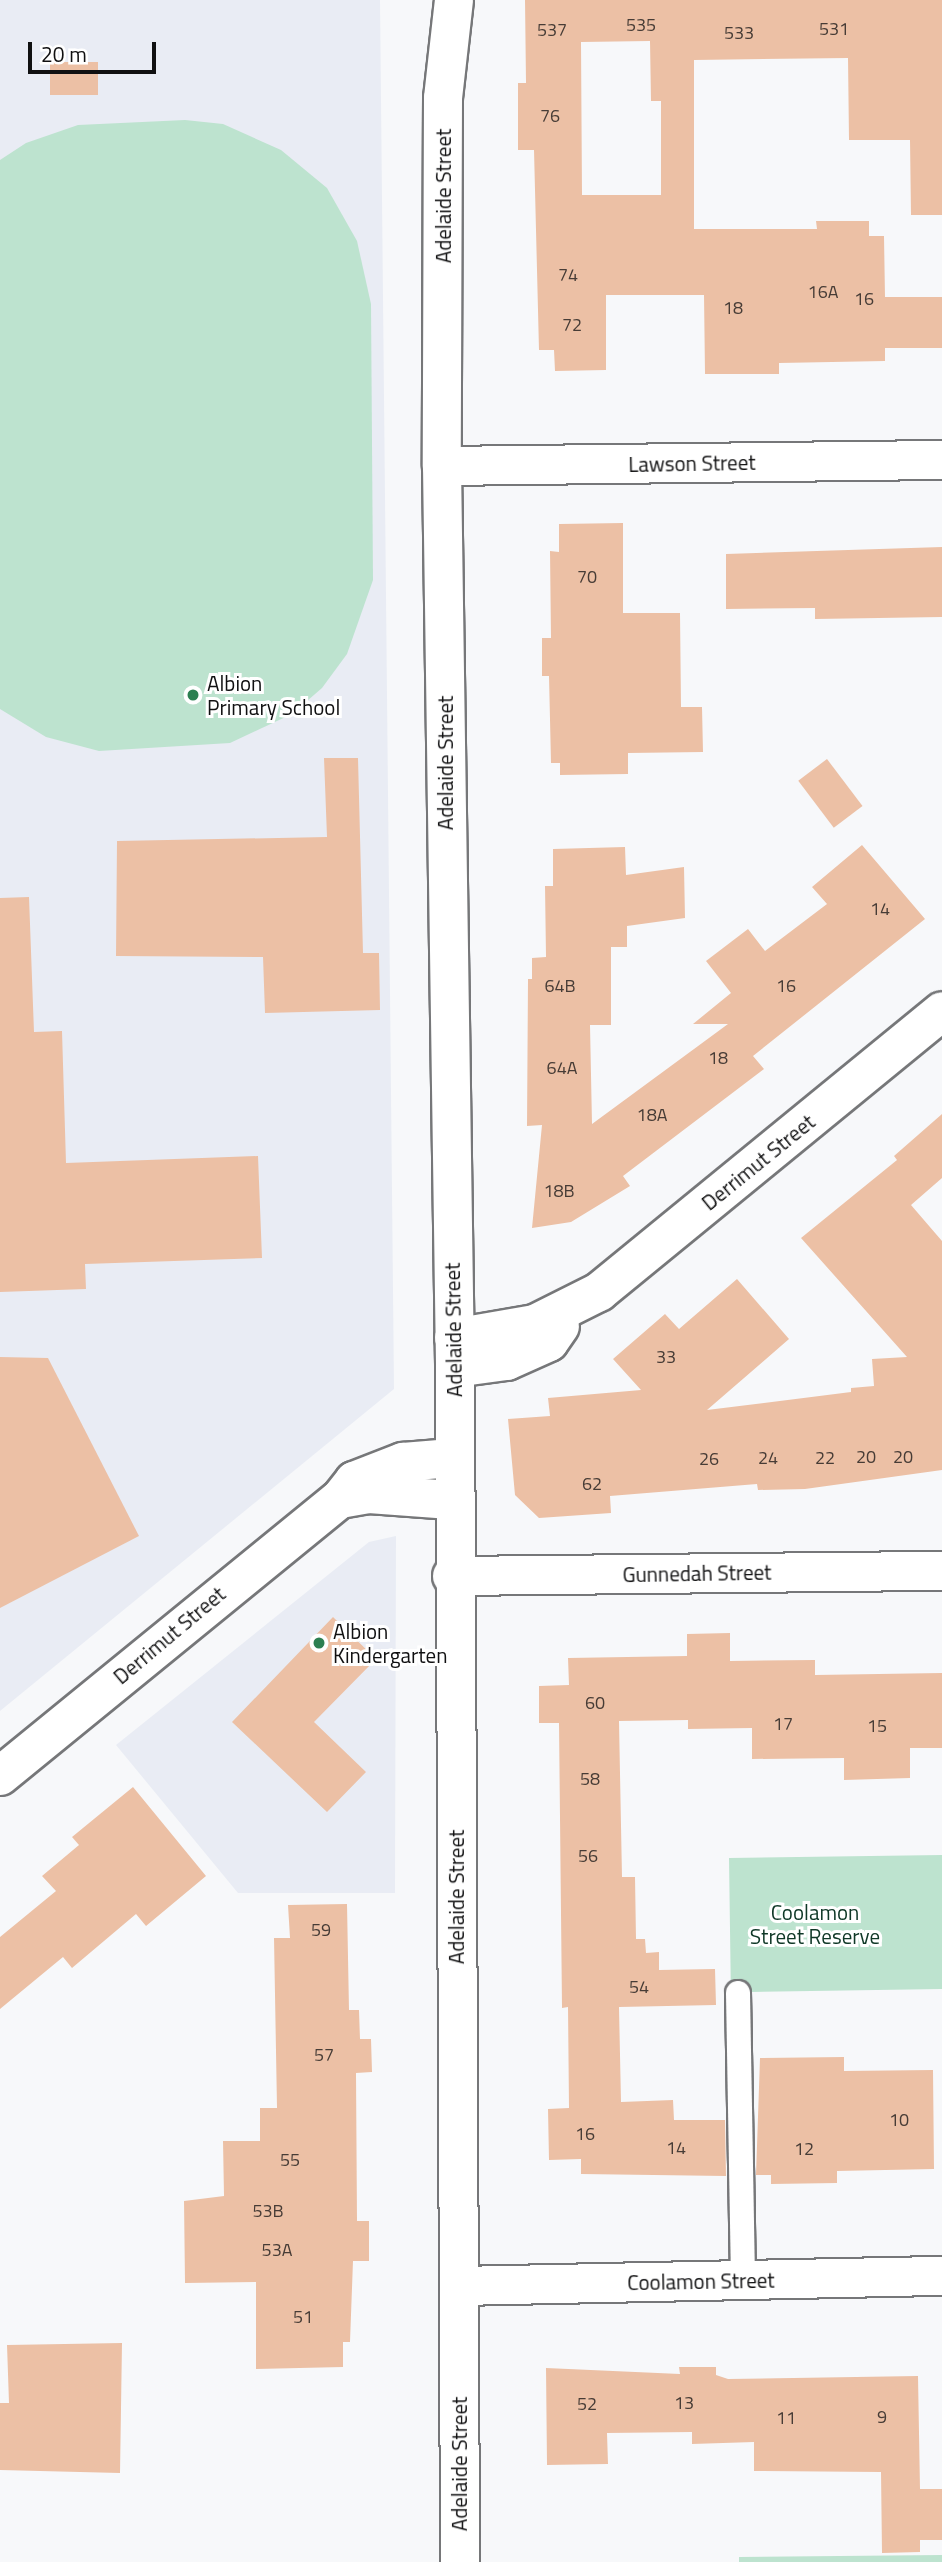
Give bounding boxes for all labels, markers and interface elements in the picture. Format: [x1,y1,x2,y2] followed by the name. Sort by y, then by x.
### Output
[626,14,656,36] house number: 535
[819,18,849,40] house number: 531
[537,19,567,41] house number: 537
[724,22,754,44] house number: 533
[32,28,159,72] scale bar
[41,38,87,70] text: 20 m
[540,105,560,127] house number: 76
[430,129,456,263] street label: Adelaide Street
[558,264,578,286] house number: 74
[808,281,838,303] house number: 16A
[854,288,874,310] house number: 16
[723,297,743,319] house number: 18
[562,314,582,336] house number: 72
[628,449,756,477] street label: Lawson Street
[577,566,597,588] house number: 70
[207,670,340,720] place label: Albion Primary School
[185,687,201,703] marker: Albion Primary School
[432,696,458,830] street label: Adelaide Street
[870,898,890,920] house number: 14
[544,975,576,997] house number: 64B
[776,975,796,997] house number: 16
[708,1047,728,1069] house number: 18
[547,1057,577,1079] house number: 64A
[637,1104,667,1126] house number: 18A
[696,1109,820,1215] street label: Derrimut Street
[543,1180,575,1202] house number: 18B
[439,1263,467,1397] street label: Adelaide Street
[656,1346,676,1368] house number: 33
[856,1446,876,1468] house number: 20
[893,1446,913,1468] house number: 20
[758,1447,778,1469] house number: 24
[815,1447,835,1469] house number: 22
[699,1448,719,1470] house number: 26
[582,1473,602,1495] house number: 62
[622,1559,772,1587] street label: Gunnedah Street
[108,1581,230,1689] street label: Derrimut Street
[333,1618,447,1668] place label: Albion Kindergarten
[311,1635,327,1651] marker: Albion Kindergarten
[585,1692,605,1714] house number: 60
[773,1713,793,1735] house number: 17
[867,1715,887,1737] house number: 15
[580,1768,600,1790] house number: 58
[443,1830,469,1964] street label: Adelaide Street
[578,1845,598,1867] house number: 56
[750,1899,880,1949] park label: Coolamon Street Reserve
[311,1919,331,1941] house number: 59
[629,1976,649,1998] house number: 54
[314,2044,334,2066] house number: 57
[889,2109,909,2131] house number: 10
[575,2123,595,2145] house number: 16
[666,2137,686,2159] house number: 14
[794,2138,814,2160] house number: 12
[280,2149,300,2171] house number: 55
[252,2200,284,2222] house number: 53B
[262,2239,292,2261] house number: 53A
[627,2267,775,2295] street label: Coolamon Street
[293,2306,313,2328] house number: 51
[674,2392,694,2414] house number: 13
[577,2393,597,2415] house number: 52
[446,2397,472,2531] street label: Adelaide Street
[877,2406,887,2428] house number: 9
[776,2407,796,2429] house number: 11

